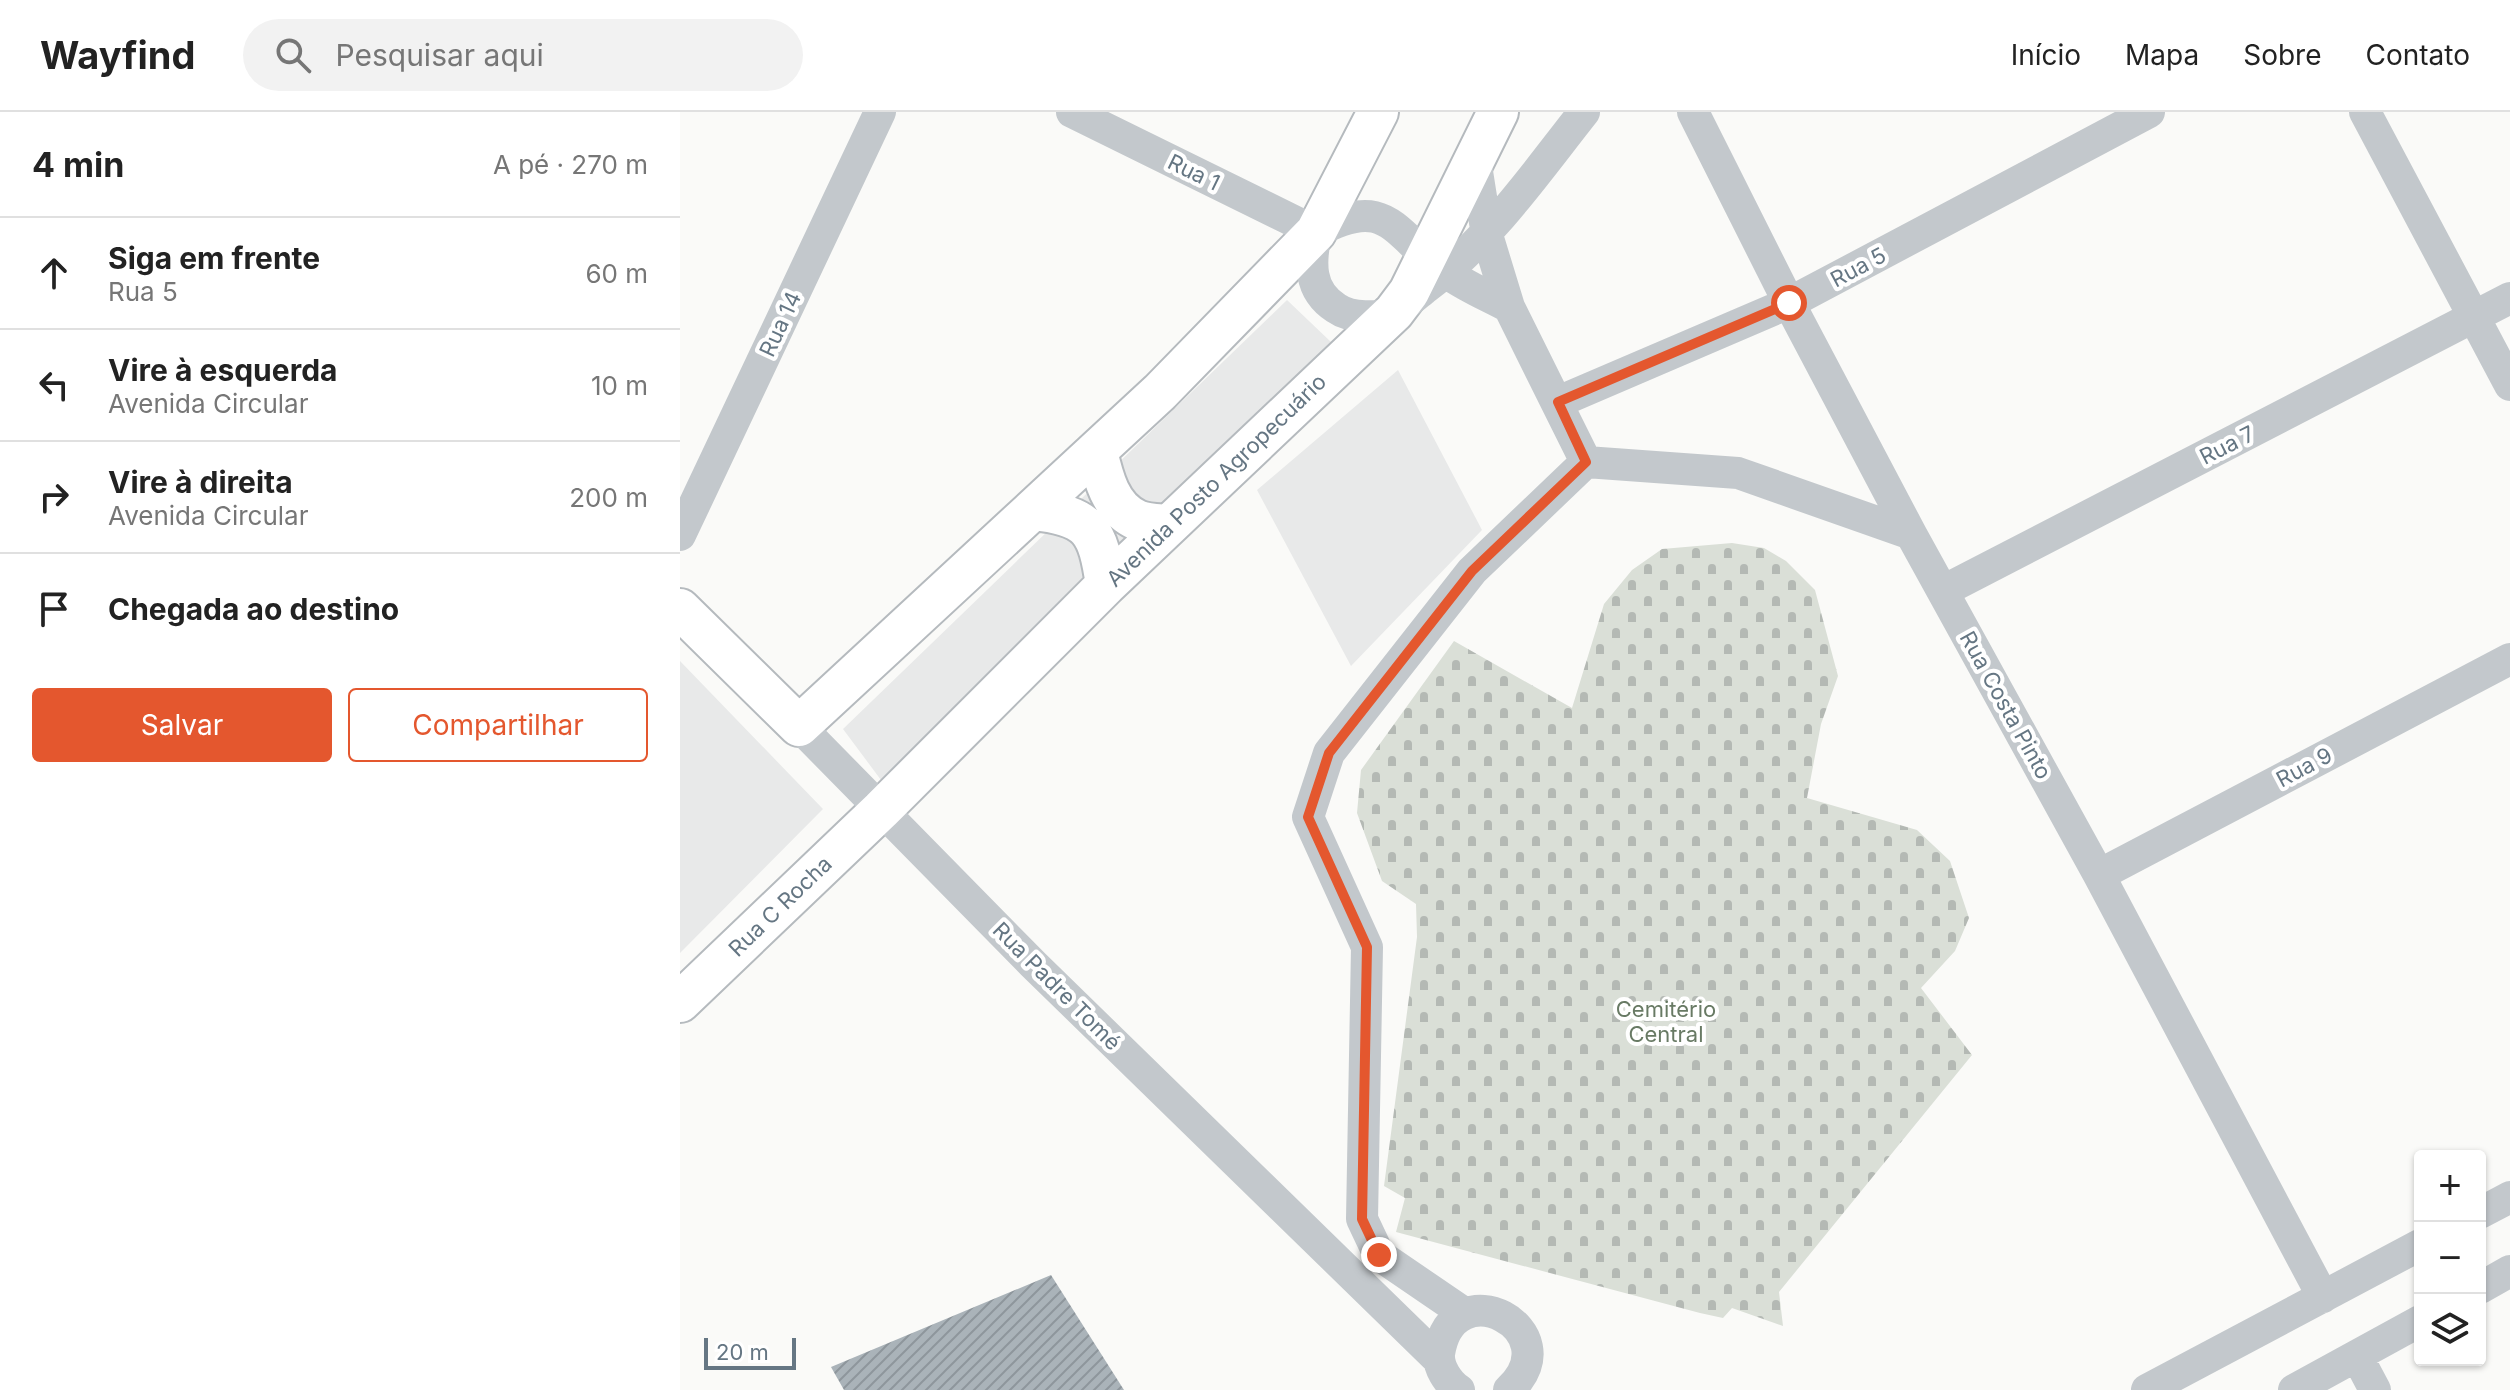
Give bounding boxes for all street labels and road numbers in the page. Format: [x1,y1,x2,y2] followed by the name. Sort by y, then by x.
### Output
[1164,148,1224,196] street label: Rua 1
[1826,242,1890,292] street label: Rua 5
[754,287,806,361] street label: Rua 14
[1101,368,1331,592] street label: Avenida Posto Agropecuário
[2195,420,2259,470] street label: Rua 7
[1955,627,2057,783] street label: Rua Costa Pinto
[2272,742,2336,792] street label: Rua 9
[723,850,837,962] street label: Rua C Rocha
[988,917,1126,1055] street label: Rua Padre Tomé

